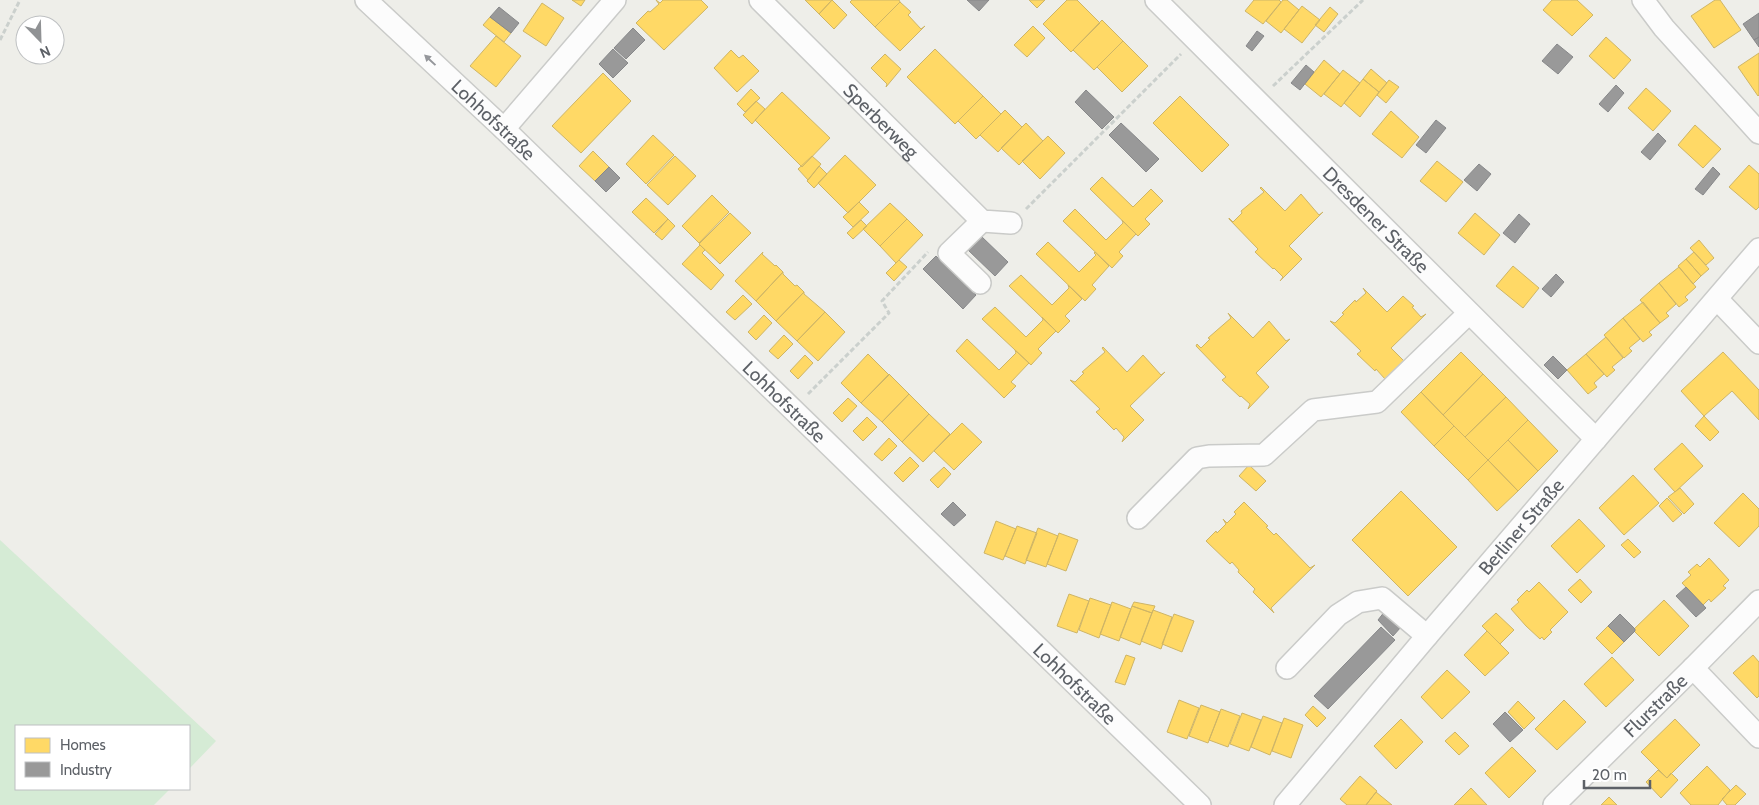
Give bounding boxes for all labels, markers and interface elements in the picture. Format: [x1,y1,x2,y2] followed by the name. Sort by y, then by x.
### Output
[15,15,65,65] north arrow
[37,42,53,62] text: N
[424,54,436,66] one-way arrow
[447,75,540,165] street label: Lohhofstraße
[839,79,924,164] street label: Sperberweg
[1318,162,1434,278] street label: Dresdener Straße
[738,356,831,448] street label: Lohhofstraße
[1474,474,1569,580] street label: Berliner Straße
[1028,639,1121,730] street label: Lohhofstraße
[1619,669,1692,742] street label: Flurstraße
[15,725,190,790] legend
[60,736,106,754] text: Homes
[1584,758,1650,790] scale bar
[60,761,112,779] text: Industry
[1592,766,1627,784] text: 20 m

